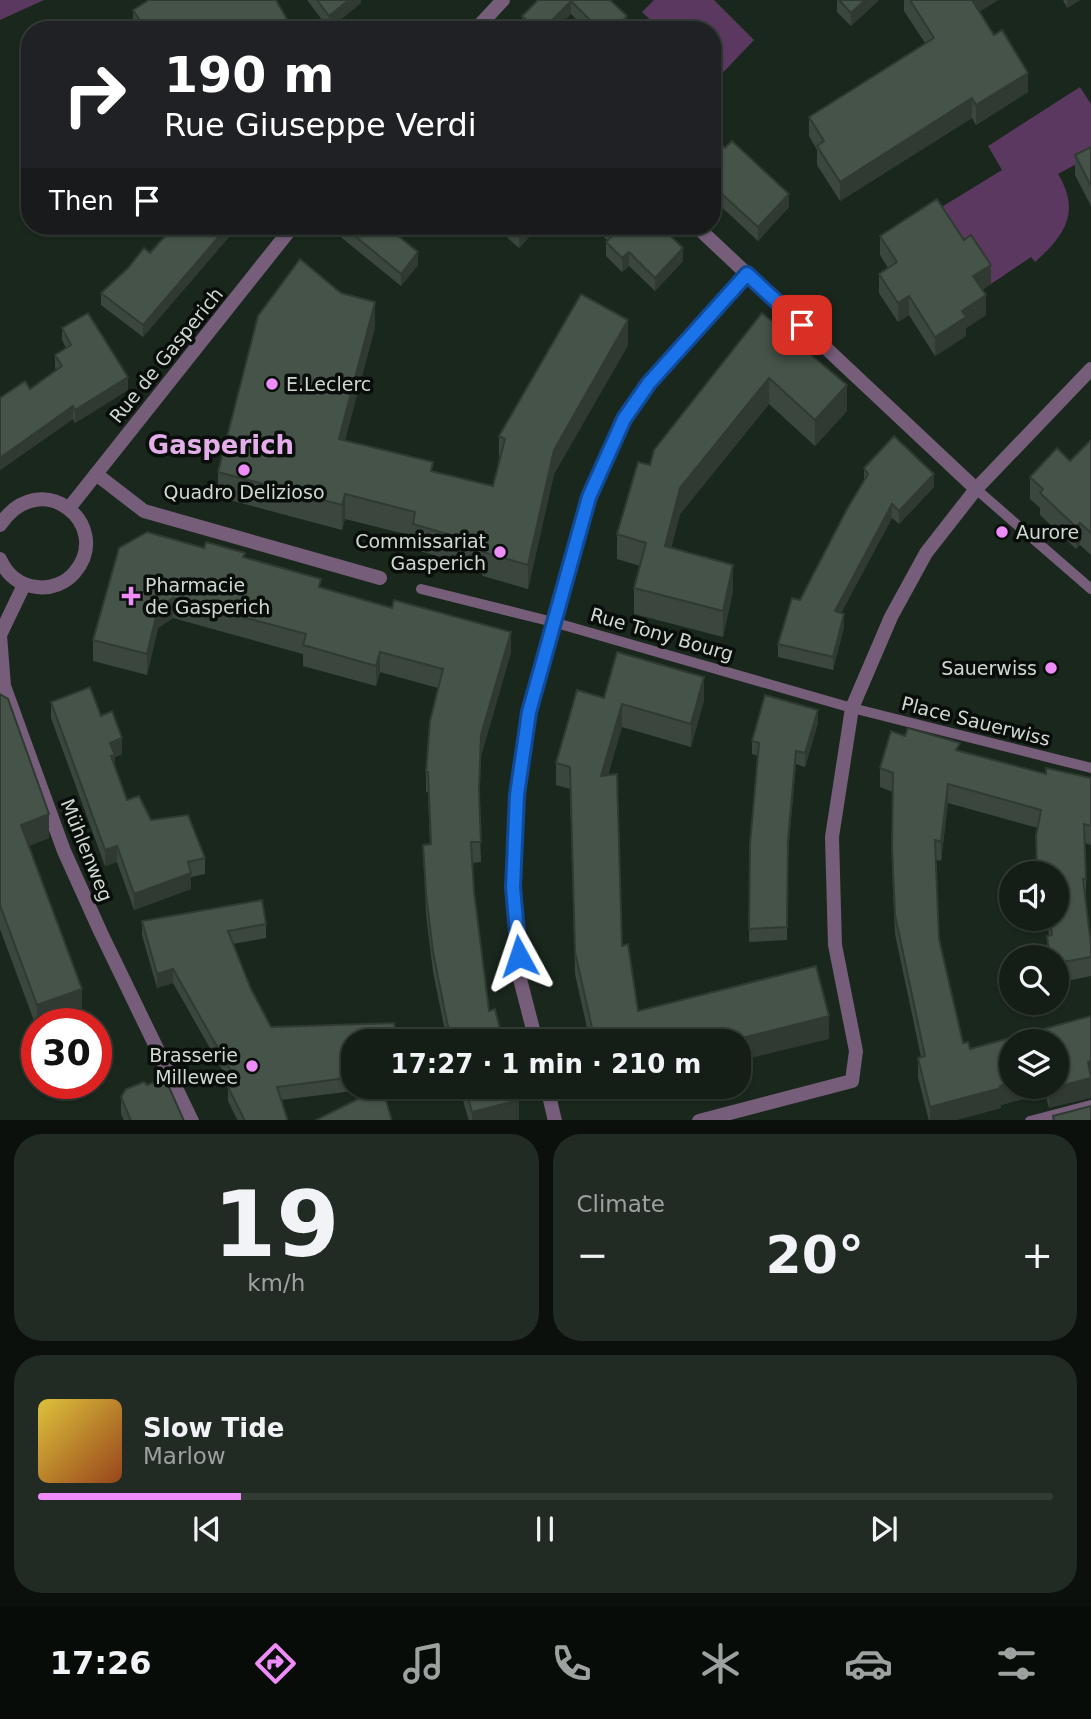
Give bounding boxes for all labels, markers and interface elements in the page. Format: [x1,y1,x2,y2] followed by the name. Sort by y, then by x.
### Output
[164,47,334,104] text: 190 m
[49,49,140,140] icon: right
[164,106,477,144] text: Rue Giuseppe Verdi
[128,182,166,220] icon: arrive
[49,186,114,216] text: Then
[105,283,227,427] street label: Rue de Gasperich
[772,295,832,355] pin
[783,306,821,344] icon: arrive
[286,373,371,395] place label: E.Leclerc
[264,376,280,392] marker: E.Leclerc
[148,430,294,460] district label: Gasperich
[236,462,252,478] marker: Quadro Delizioso
[163,481,325,503] place label: Quadro Delizioso
[1016,521,1079,543] place label: Aurore
[994,524,1010,540] marker: Aurore
[355,530,486,574] place label: Commissariat Gasperich
[492,544,508,560] marker: Commissariat Gasperich
[145,574,270,618] place label: Pharmacie de Gasperich
[123,588,139,604] marker: Pharmacie de Gasperich
[588,603,736,665] street label: Rue Tony Bourg
[941,657,1037,679] place label: Sauerwiss
[1043,660,1059,676] marker: Sauerwiss
[899,692,1053,750] street label: Place Sauerwiss
[56,795,118,905] street label: Mühlenweg
[999,861,1069,1099] map controls
[999,861,1069,931] button: sound
[482,919,556,993] position arrow
[999,945,1069,1015] button: search
[21,1008,112,1099] speed limit sign: 30
[999,1029,1069,1099] button: layers
[149,1044,238,1088] place label: Brasserie Millewee
[391,1049,701,1079] text: 17:27 · 1 min · 210 m
[244,1058,260,1074] marker: Brasserie Millewee
[213,1172,340,1277] text: 19
[577,1191,665,1217] text: Climate
[766,1225,864,1285] text: 20°
[577,1233,608,1277] text: −
[1021,1233,1053,1277] text: +
[247,1270,305,1296] text: km/h
[143,1413,284,1443] text: Slow Tide
[143,1443,226,1469] text: Marlow
[188,1510,226,1548] icon: previous
[526,1510,564,1548] icon: pause
[865,1510,903,1548] icon: next
[251,1639,300,1688] icon: directions
[399,1639,448,1688] icon: music
[547,1639,596,1688] icon: phone
[696,1639,745,1688] icon: climate
[844,1639,893,1688] icon: car
[992,1639,1041,1688] icon: filters
[50,1644,152,1682] text: 17:26

